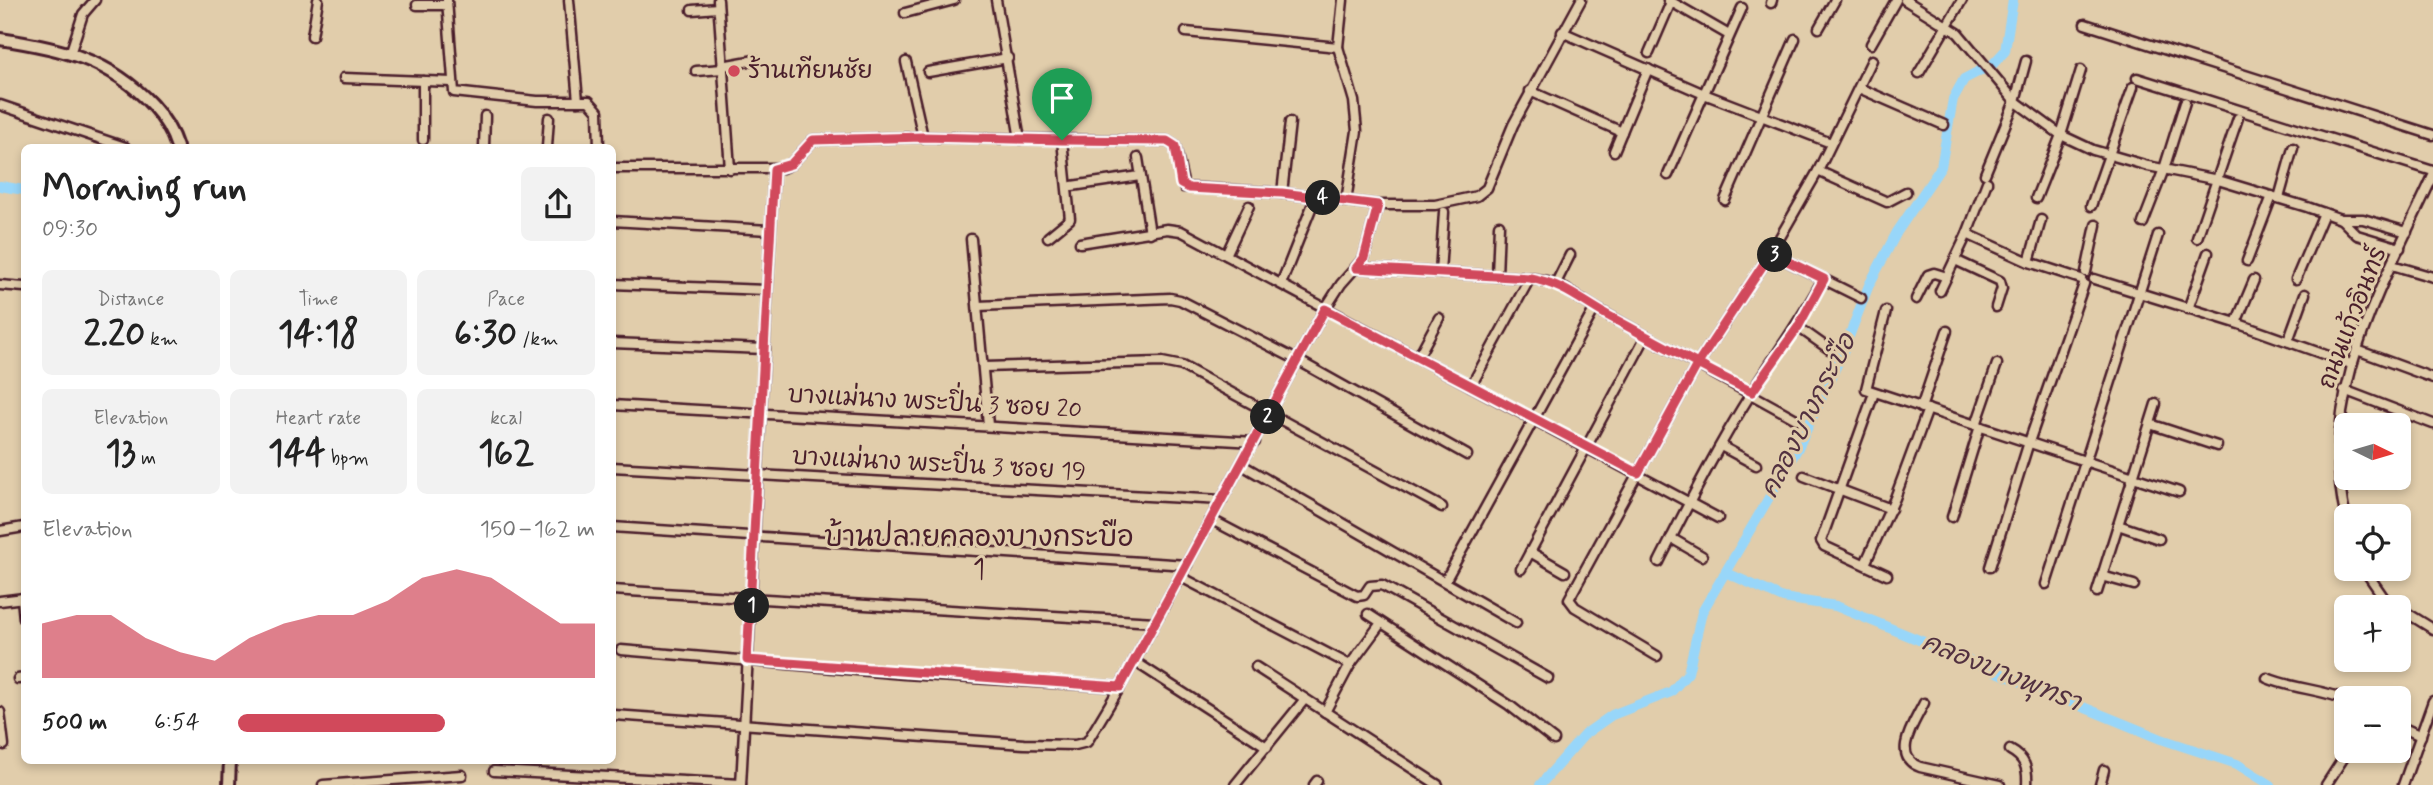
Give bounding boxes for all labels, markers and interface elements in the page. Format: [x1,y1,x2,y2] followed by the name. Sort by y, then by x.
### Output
[748,55,873,87] place label: ร้านเทียนชัย
[726,63,742,79] marker: ร้านเทียนชัย
[1032,68,1092,140] pin
[1043,79,1081,117] icon: arrive
[42,164,247,213] text: Morning run
[521,167,595,241] button: share
[1306,180,1340,216] pin: 4
[1317,185,1328,210] text: 4
[42,215,98,245] text: 09:30
[1758,238,1792,272] pin: 3
[1770,242,1779,267] text: 3
[2310,242,2394,394] street label: ถนนแก้วอินทร์
[97,287,164,312] text: Distance
[299,287,338,312] text: Time
[487,287,525,312] text: Pace
[84,312,145,358] text: 2.20
[278,312,359,358] text: 14:18
[454,312,517,358] text: 6:30
[1752,326,1866,504] water label: คลองบางกระบือ
[145,327,178,352] text: km
[517,327,558,352] text: /km
[787,373,1083,426] street label: บางแม่นาง พระปิ่น 3 ซอย 20
[1250,400,1286,434] pin: 2
[1263,404,1272,429] text: 2
[93,406,168,431] text: Elevation
[276,406,361,431] text: Heart rate
[490,406,522,431] text: kcal
[2334,413,2412,490] north arrow
[2334,413,2411,763] map controls
[105,431,136,477] text: 13
[268,431,326,477] text: 144
[478,431,534,477] text: 162
[791,435,1087,488] street label: บางแม่นาง พระปิ่น 3 ซอย 19
[136,446,156,471] text: m
[326,446,369,471] text: bpm
[2334,504,2411,581] button: locate
[42,515,133,545] text: Elevation
[480,515,595,545] text: 150–162 m
[824,518,1134,589] district label: บ้านปลายคลองบางกระบือ 1
[734,588,770,624] pin: 1
[747,593,756,618] text: 1
[2334,595,2411,672] button: +
[1916,626,2087,722] water label: คลองบางพุทรา
[2334,686,2411,763] button: −
[42,708,107,738] text: 500 m
[154,708,200,738] text: 6:54

